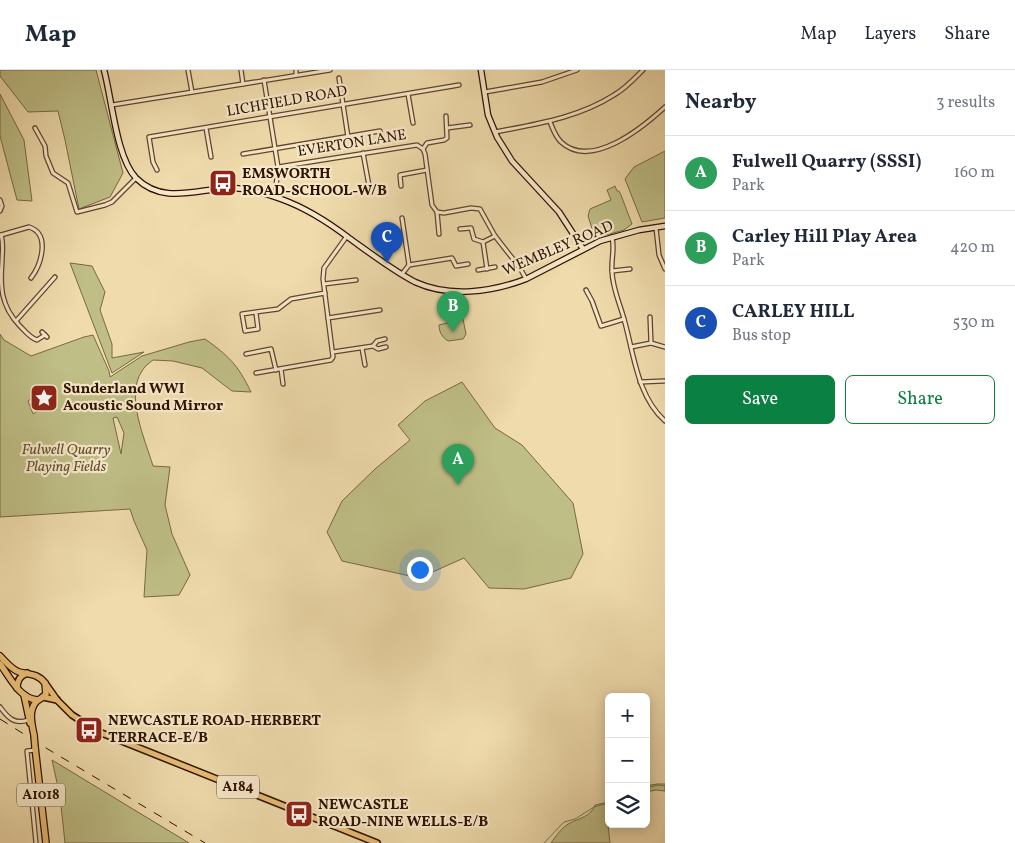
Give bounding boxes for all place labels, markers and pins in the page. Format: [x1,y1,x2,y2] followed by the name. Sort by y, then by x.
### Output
[242,164,387,202] place label: EMSWORTH ROAD-SCHOOL-W/B
[208,168,238,198] bus stop icon: EMSWORTH ROAD-SCHOOL-W/B
[371,222,403,263] pin: C
[437,291,469,332] pin: B
[63,379,223,417] place label: Sunderland WWI Acoustic Sound Mirror
[29,383,59,413] place icon: Sunderland WWI Acoustic Sound Mirror
[442,444,474,485] pin: A
[108,711,321,749] place label: NEWCASTLE ROAD-HERBERT TERRACE-E/B
[74,715,104,745] bus stop icon: NEWCASTLE ROAD-HERBERT TERRACE-E/B
[318,795,488,833] place label: NEWCASTLE ROAD-NINE WELLS-E/B
[284,799,314,829] bus stop icon: NEWCASTLE ROAD-NINE WELLS-E/B

